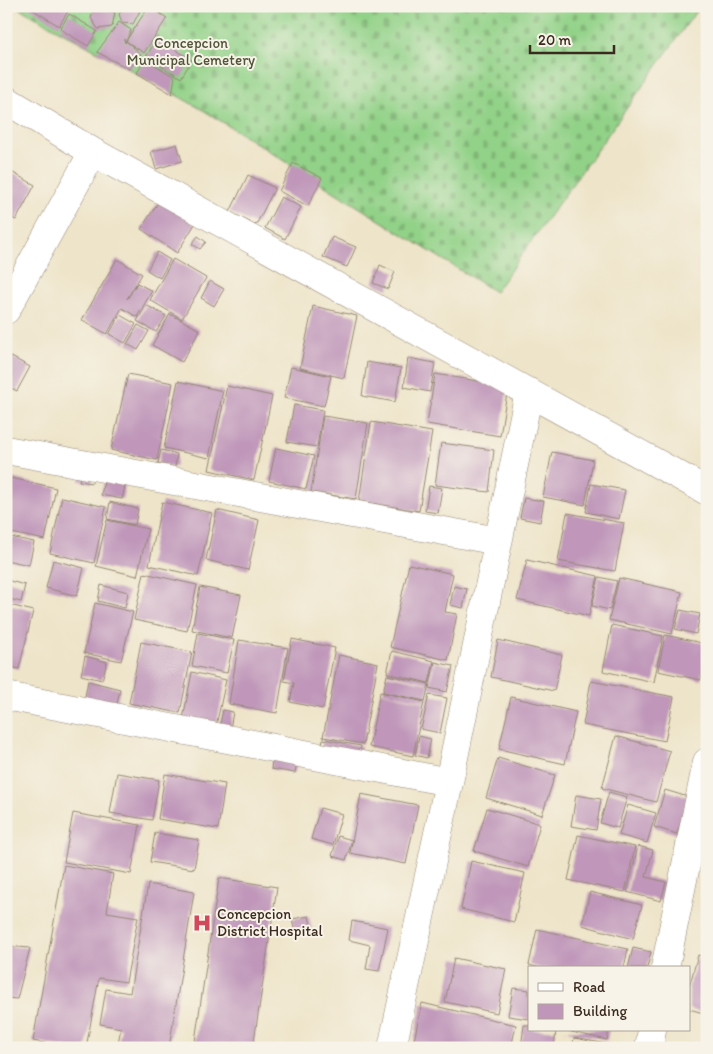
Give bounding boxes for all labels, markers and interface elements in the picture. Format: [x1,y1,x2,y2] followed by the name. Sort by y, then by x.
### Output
[530,22,614,54] scale bar
[538,31,572,49] text: 20 m
[127,34,255,69] park label: Concepcion Municipal Cemetery
[217,905,323,940] place label: Concepcion District Hospital
[191,912,213,934] hospital icon: Concepcion District Hospital
[528,966,690,1032] legend
[573,978,606,996] text: Road
[573,1002,627,1020] text: Building

